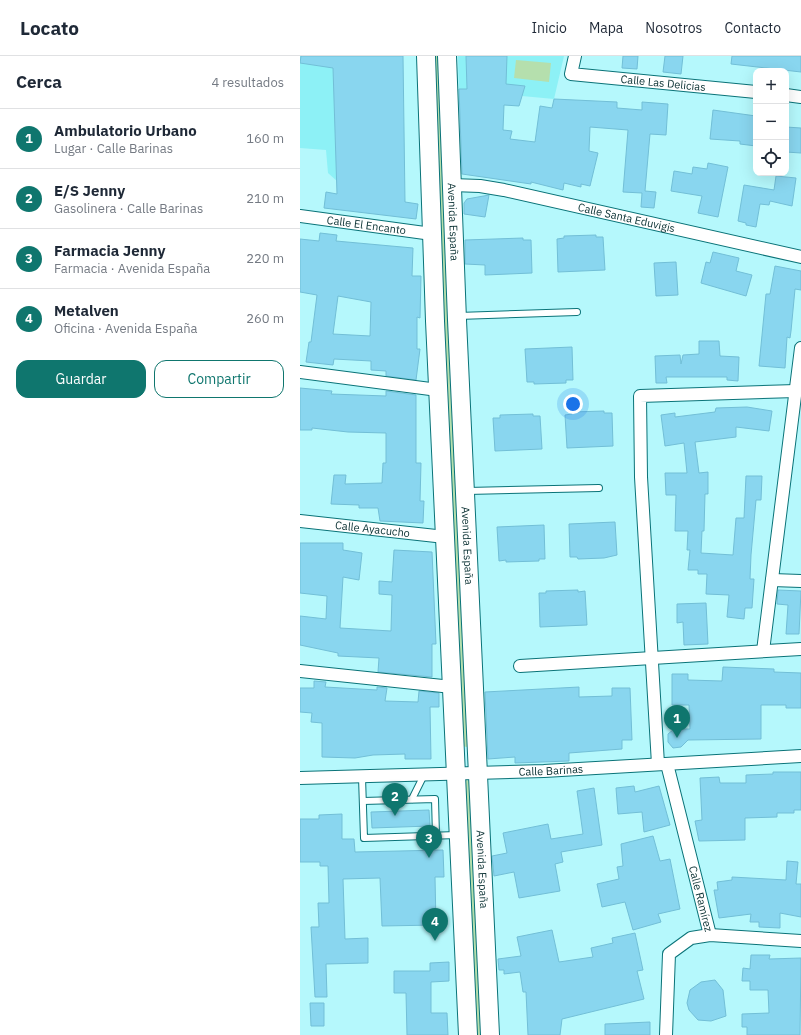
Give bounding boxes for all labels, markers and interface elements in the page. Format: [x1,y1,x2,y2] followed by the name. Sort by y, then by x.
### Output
[20,16,79,40] text: Locato
[531,19,567,37] text: Inicio
[589,19,623,37] text: Mapa
[645,19,702,37] text: Nosotros
[724,19,781,37] text: Contacto
[753,68,789,176] map controls
[753,68,789,104] button: +
[16,71,62,93] text: Cerca
[620,72,706,94] street label: Calle Las Delicias
[211,74,284,91] text: 4 resultados
[753,104,789,140] button: −
[54,121,197,140] text: Ambulatorio Urbano
[25,130,33,147] text: 1
[246,130,284,147] text: 160 m
[54,140,173,157] text: Lugar · Calle Barinas
[753,140,789,176] button: locate
[54,181,125,200] text: E/S Jenny
[445,183,462,261] street label: Avenida España
[25,190,33,207] text: 2
[246,190,284,207] text: 210 m
[54,200,203,217] text: Gasolinera · Calle Barinas
[577,200,677,235] street label: Calle Santa Eduvigis
[326,213,407,237] street label: Calle El Encanto
[54,241,165,260] text: Farmacia Jenny
[25,250,33,267] text: 3
[246,250,284,267] text: 220 m
[54,260,210,277] text: Farmacia · Avenida España
[54,301,119,320] text: Metalven
[25,310,33,327] text: 4
[246,310,284,327] text: 260 m
[54,320,197,337] text: Oficina · Avenida España
[16,360,146,398] button: Guardar
[154,360,284,398] button: Compartir
[563,394,583,414] your location
[459,506,476,585] street label: Avenida España
[334,518,411,540] street label: Calle Ayacucho
[664,705,690,738] pin: 1
[518,762,584,779] street label: Calle Barinas
[382,783,408,816] pin: 2
[416,825,442,858] pin: 3
[474,830,491,909] street label: Avenida España
[686,864,716,933] street label: Calle Ramírez
[422,908,448,941] pin: 4

